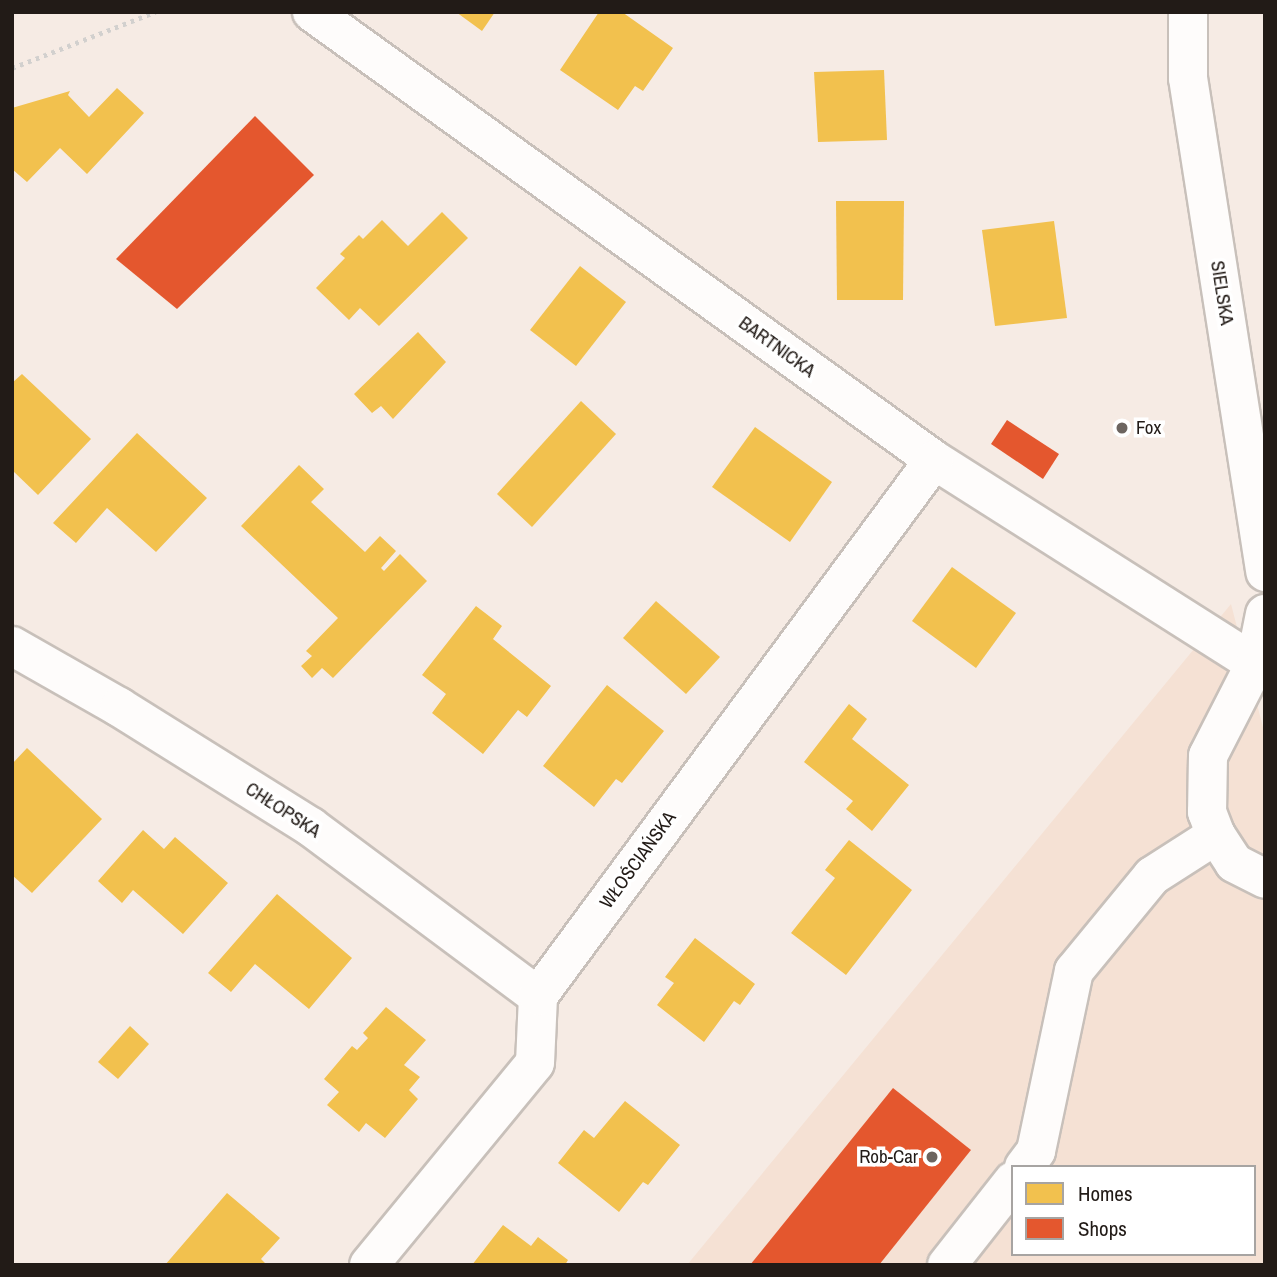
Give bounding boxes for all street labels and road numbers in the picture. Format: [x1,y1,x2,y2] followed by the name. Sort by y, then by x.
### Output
[1206,259,1238,327] street label: SIELSKA
[734,312,820,382] street label: BARTNICKA
[241,777,325,843] street label: CHŁOPSKA
[595,807,681,913] street label: WŁOŚCIAŃSKA

